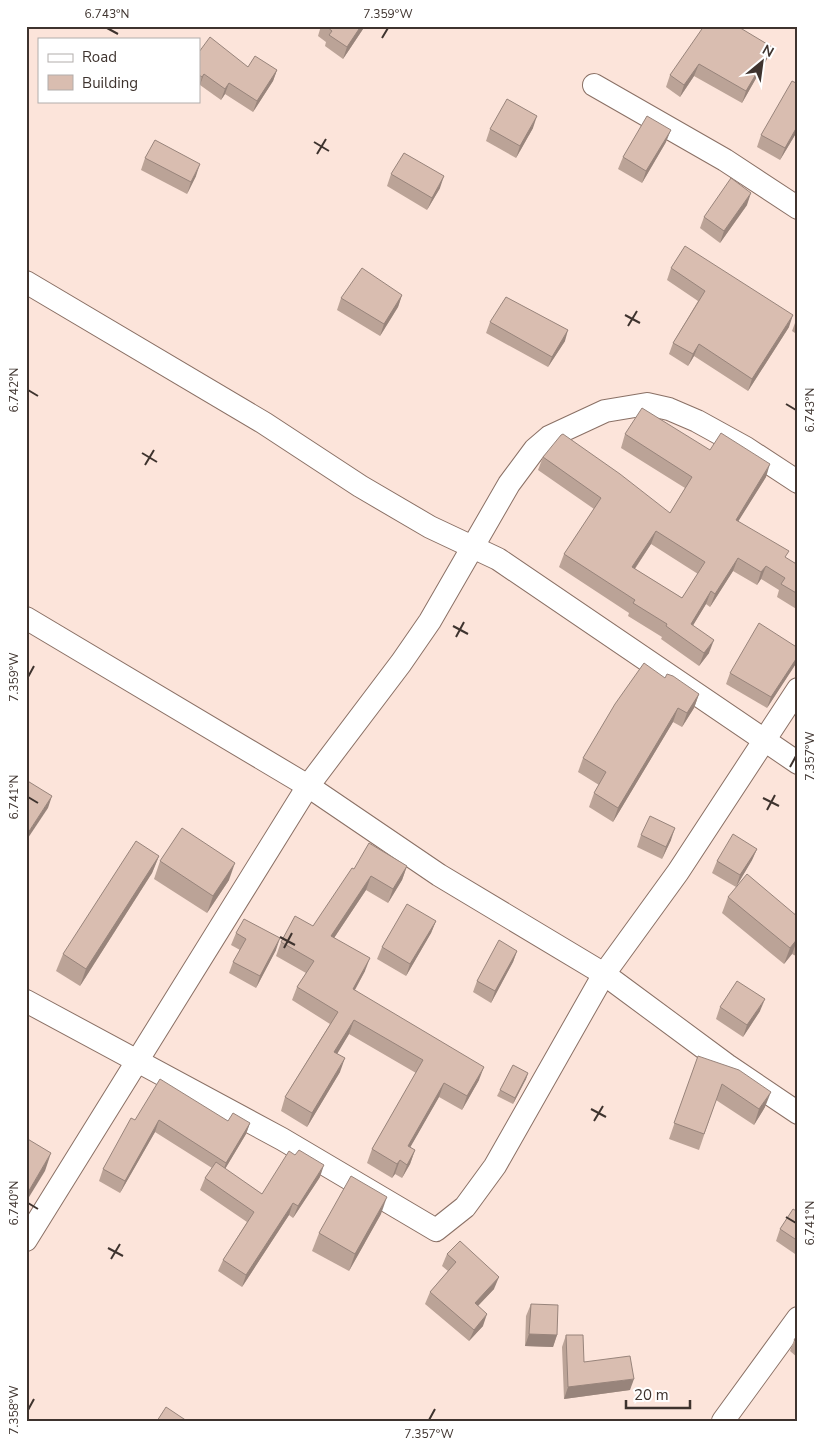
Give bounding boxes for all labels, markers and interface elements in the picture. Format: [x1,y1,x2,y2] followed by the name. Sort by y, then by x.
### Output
[85,6,129,22] text: 6.743°N
[363,6,413,22] text: 7.359°W
[38,38,200,102] legend
[736,38,786,88] north arrow
[759,40,777,62] text: N
[82,47,117,67] text: Road
[82,73,138,93] text: Building
[6,368,22,412] text: 6.742°N
[802,388,818,432] text: 6.743°N
[6,652,22,702] text: 7.359°W
[802,731,818,781] text: 7.357°W
[6,775,22,819] text: 6.741°N
[6,1181,22,1225] text: 6.740°N
[802,1201,818,1245] text: 6.741°N
[626,1377,690,1409] scale bar
[6,1385,22,1435] text: 7.358°W
[634,1385,669,1405] text: 20 m
[404,1426,454,1442] text: 7.357°W

